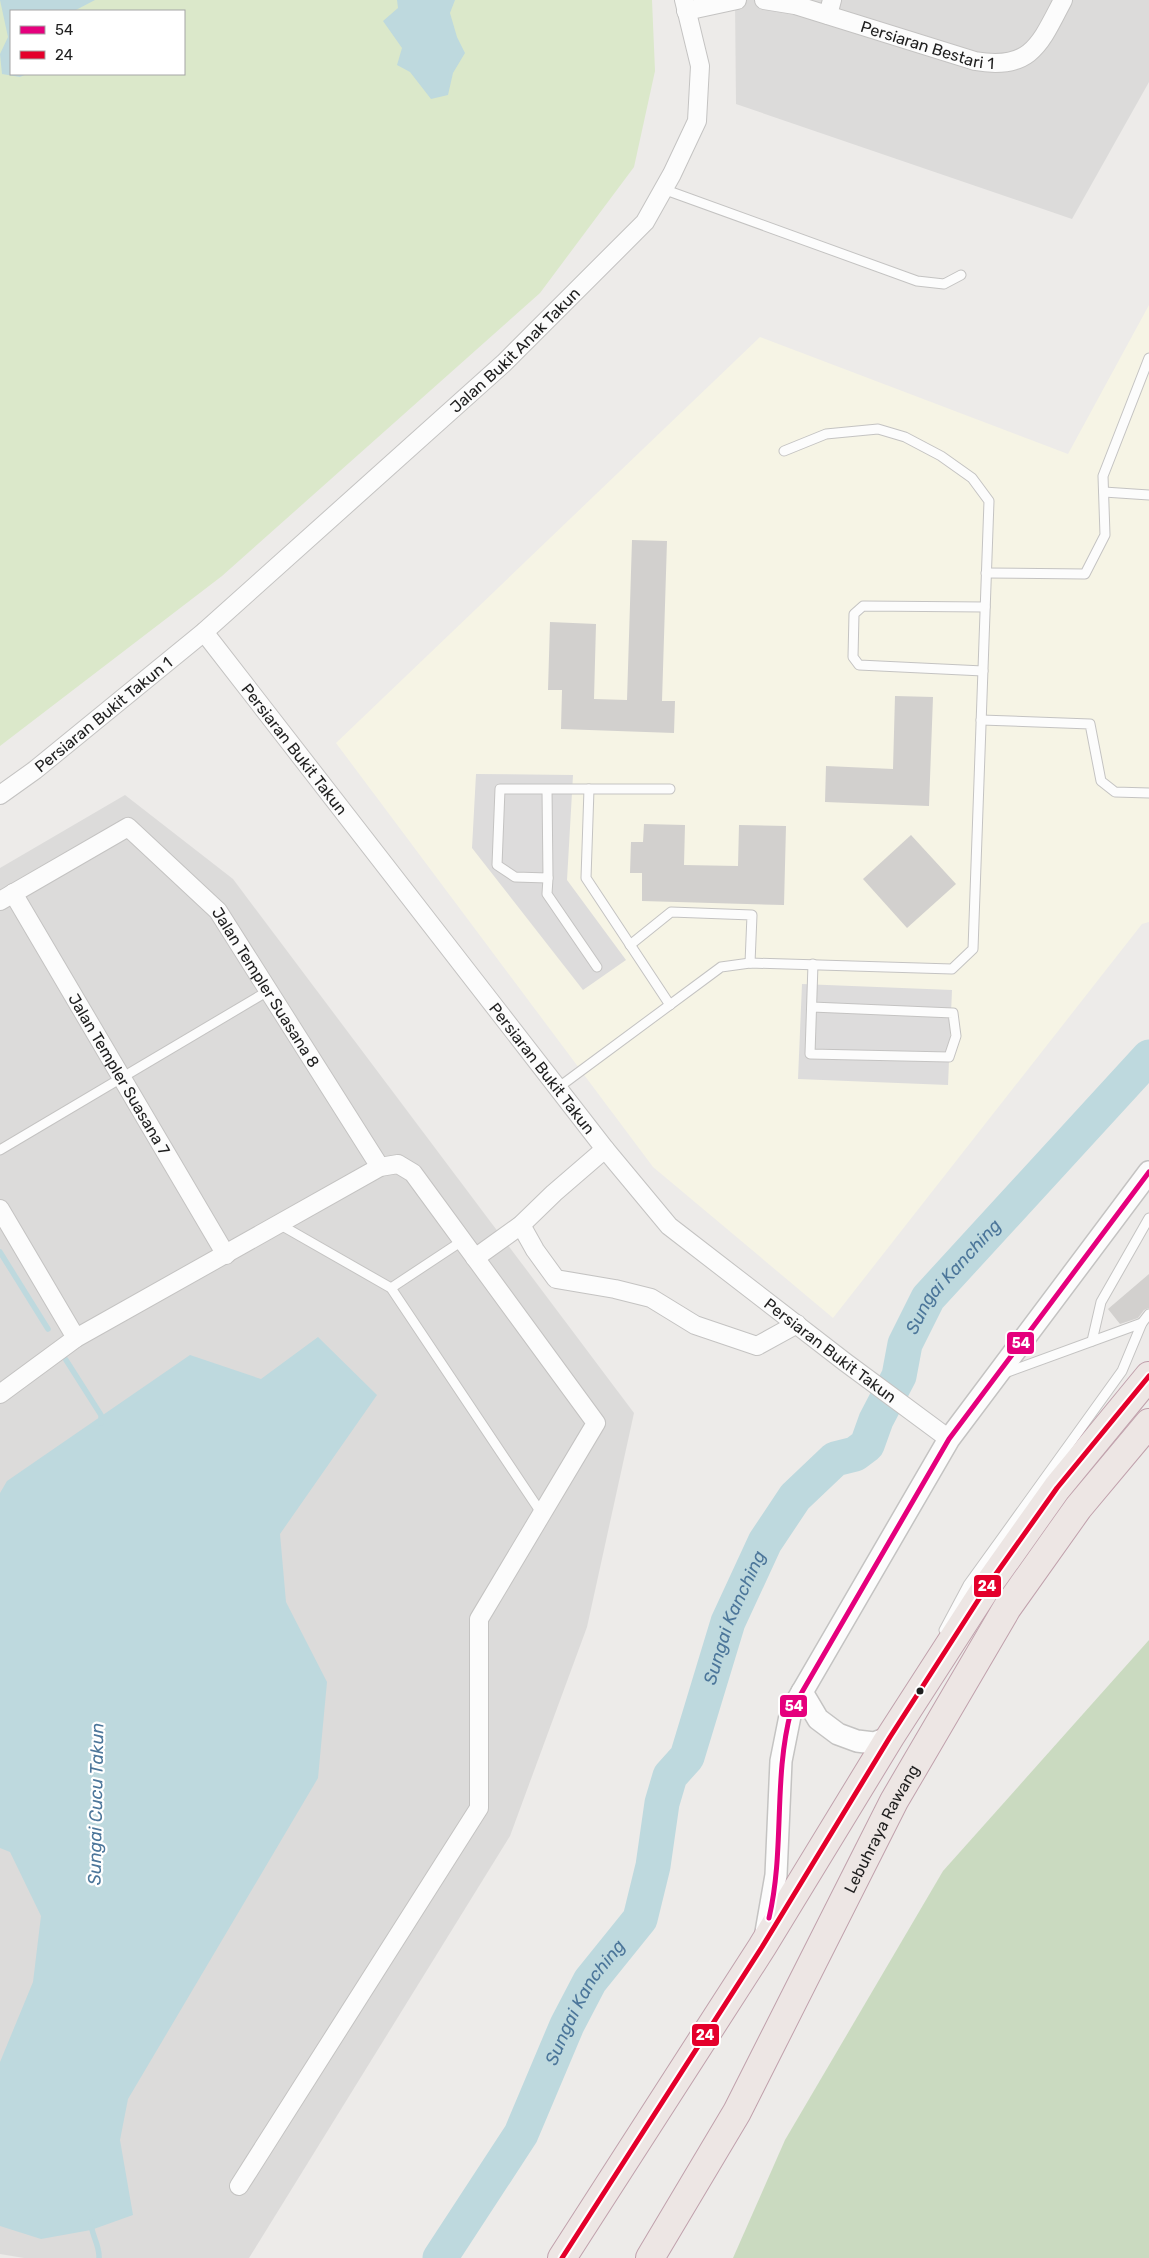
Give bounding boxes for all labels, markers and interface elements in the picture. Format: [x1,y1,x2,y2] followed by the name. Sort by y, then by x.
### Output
[10,10,185,75] legend
[858,17,995,73] street label: Persiaran Bestari 1
[55,21,73,39] text: 54
[55,46,73,64] text: 24
[446,284,584,417] street label: Jalan Bukit Anak Takun
[31,653,176,776] street label: Persiaran Bukit Takun 1
[237,680,351,819] street label: Persiaran Bukit Takun
[208,904,323,1071] street label: Jalan Templer Suasana 8
[64,990,174,1158] street label: Jalan Templer Suasana 7
[485,999,599,1138] street label: Persiaran Bukit Takun
[901,1214,1006,1338] water label: Sungai Kanching
[760,1294,900,1407] street label: Persiaran Bukit Takun
[1006,1331,1035,1355] line badge: 54
[1012,1335,1031,1352] text: 54
[699,1547,771,1687] water label: Sungai Kanching
[973,1574,1002,1598] line badge: 24
[978,1578,997,1595] text: 24
[915,1686,925,1696] unlabelled marker
[779,1694,808,1718] line badge: 54
[785,1698,804,1715] text: 54
[84,1723,108,1885] water label: Sungai Cucu Takun
[840,1761,923,1896] street label: Lebuhraya Rawang
[540,1935,630,2068] water label: Sungai Kanching
[691,2023,720,2047] line badge: 24
[696,2027,715,2044] text: 24

